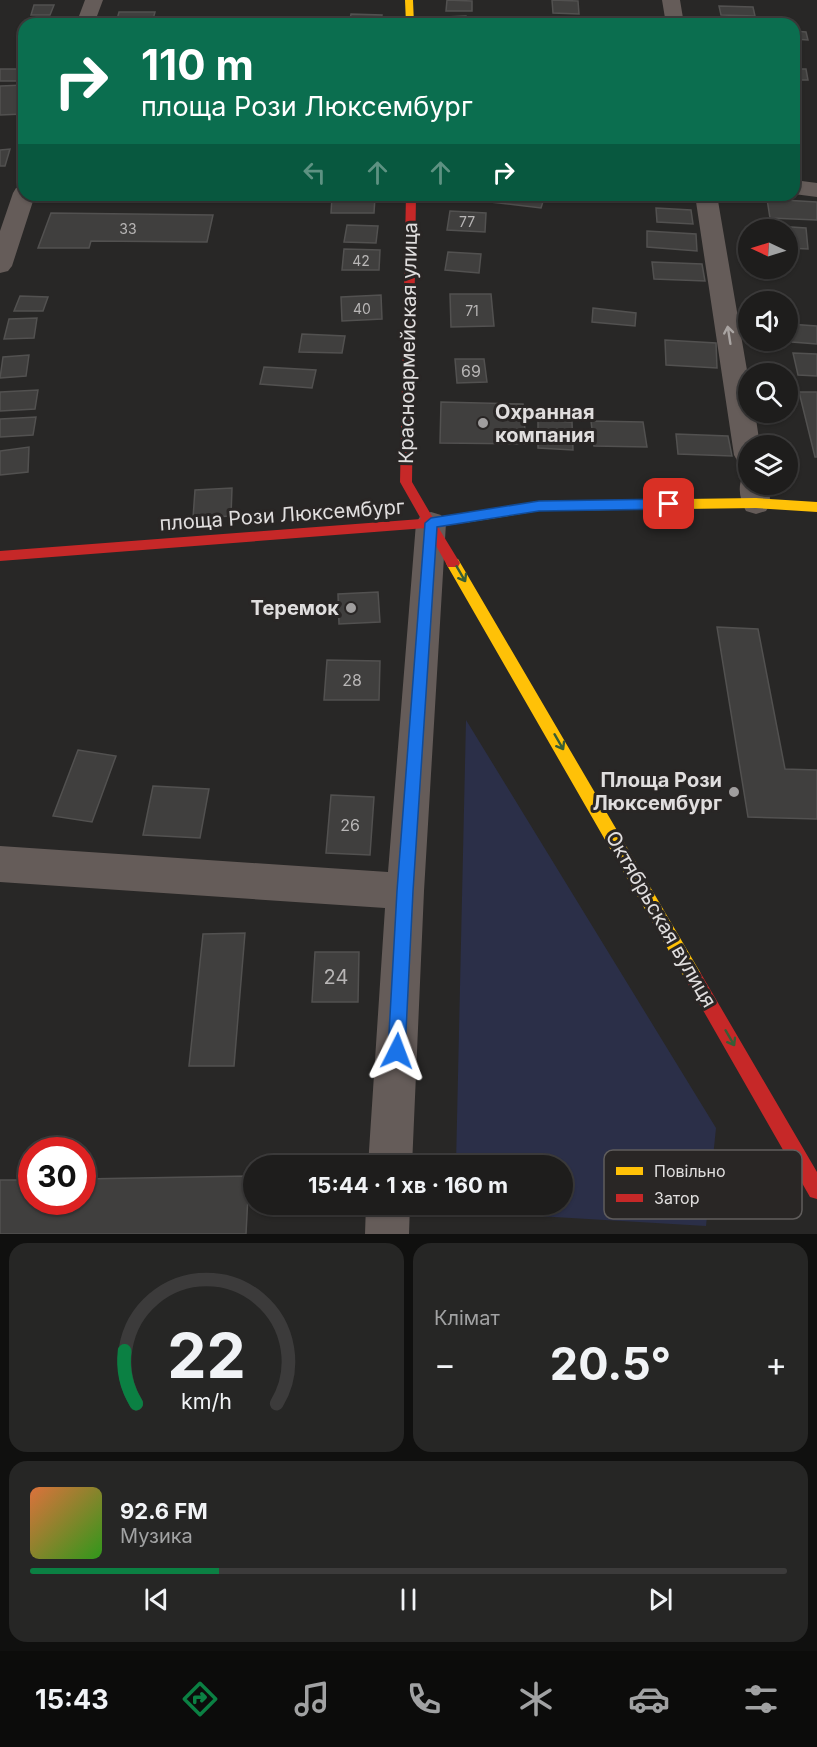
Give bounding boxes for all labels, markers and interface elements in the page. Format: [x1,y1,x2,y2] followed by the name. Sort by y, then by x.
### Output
[141,39,254,90] text: 110 m
[42,42,120,120] icon: right
[141,90,473,123] text: площа Рози Люксембург
[298,156,331,189] icon: left
[361,156,394,189] icon: ahead
[424,156,457,189] icon: ahead
[487,156,520,189] icon: right
[459,213,475,230] house number: 77
[738,219,798,279] north arrow
[738,219,798,495] map controls
[119,220,137,237] house number: 33
[394,222,422,464] street label: Красноармейская улица
[352,252,370,269] house number: 42
[738,291,798,351] button: sound
[353,300,371,317] house number: 40
[465,302,479,319] house number: 71
[723,326,734,345] one-way arrow
[461,361,481,381] house number: 69
[738,363,798,423] button: search
[495,400,595,447] place label: Охранная компания
[476,416,490,430] marker: Охранная компания
[738,435,798,495] button: layers
[643,478,694,529] pin
[652,487,685,520] icon: arrive
[159,494,406,536] street label: площа Рози Люксембург
[455,565,467,582] one-way arrow
[251,596,339,620] place label: Теремок
[344,601,358,615] marker: Теремок
[342,670,362,690] house number: 28
[553,734,565,751] one-way arrow
[593,768,722,815] place label: Площа Рози Люксембург
[727,785,741,799] marker: Площа Рози Люксембург
[340,815,360,835] house number: 26
[601,826,721,1012] street label: Октябрьская вулиця
[324,965,348,989] house number: 24
[365,1019,429,1083] position arrow
[724,1029,736,1046] one-way arrow
[18,1137,96,1215] speed limit sign: 30
[604,1150,802,1219] legend
[654,1161,726,1181] text: Повільно
[308,1172,508,1198] text: 15:44 · 1 хв · 160 m
[654,1188,699,1208] text: Затор
[434,1306,500,1330] text: Клімат
[167,1318,246,1393] text: 22
[550,1336,671,1391] text: 20.5°
[434,1344,456,1384] text: −
[765,1344,787,1384] text: +
[181,1389,232,1415] text: km/h
[120,1498,208,1524] text: 92.6 FM
[120,1524,193,1548] text: Музика
[140,1583,173,1616] icon: previous
[392,1583,425,1616] icon: pause
[644,1583,677,1616] icon: next
[179,1678,221,1720] icon: directions
[291,1678,333,1720] icon: music
[403,1678,445,1720] icon: phone
[515,1678,557,1720] icon: climate
[628,1678,670,1720] icon: car
[740,1678,782,1720] icon: filters
[35,1683,109,1716] text: 15:43

